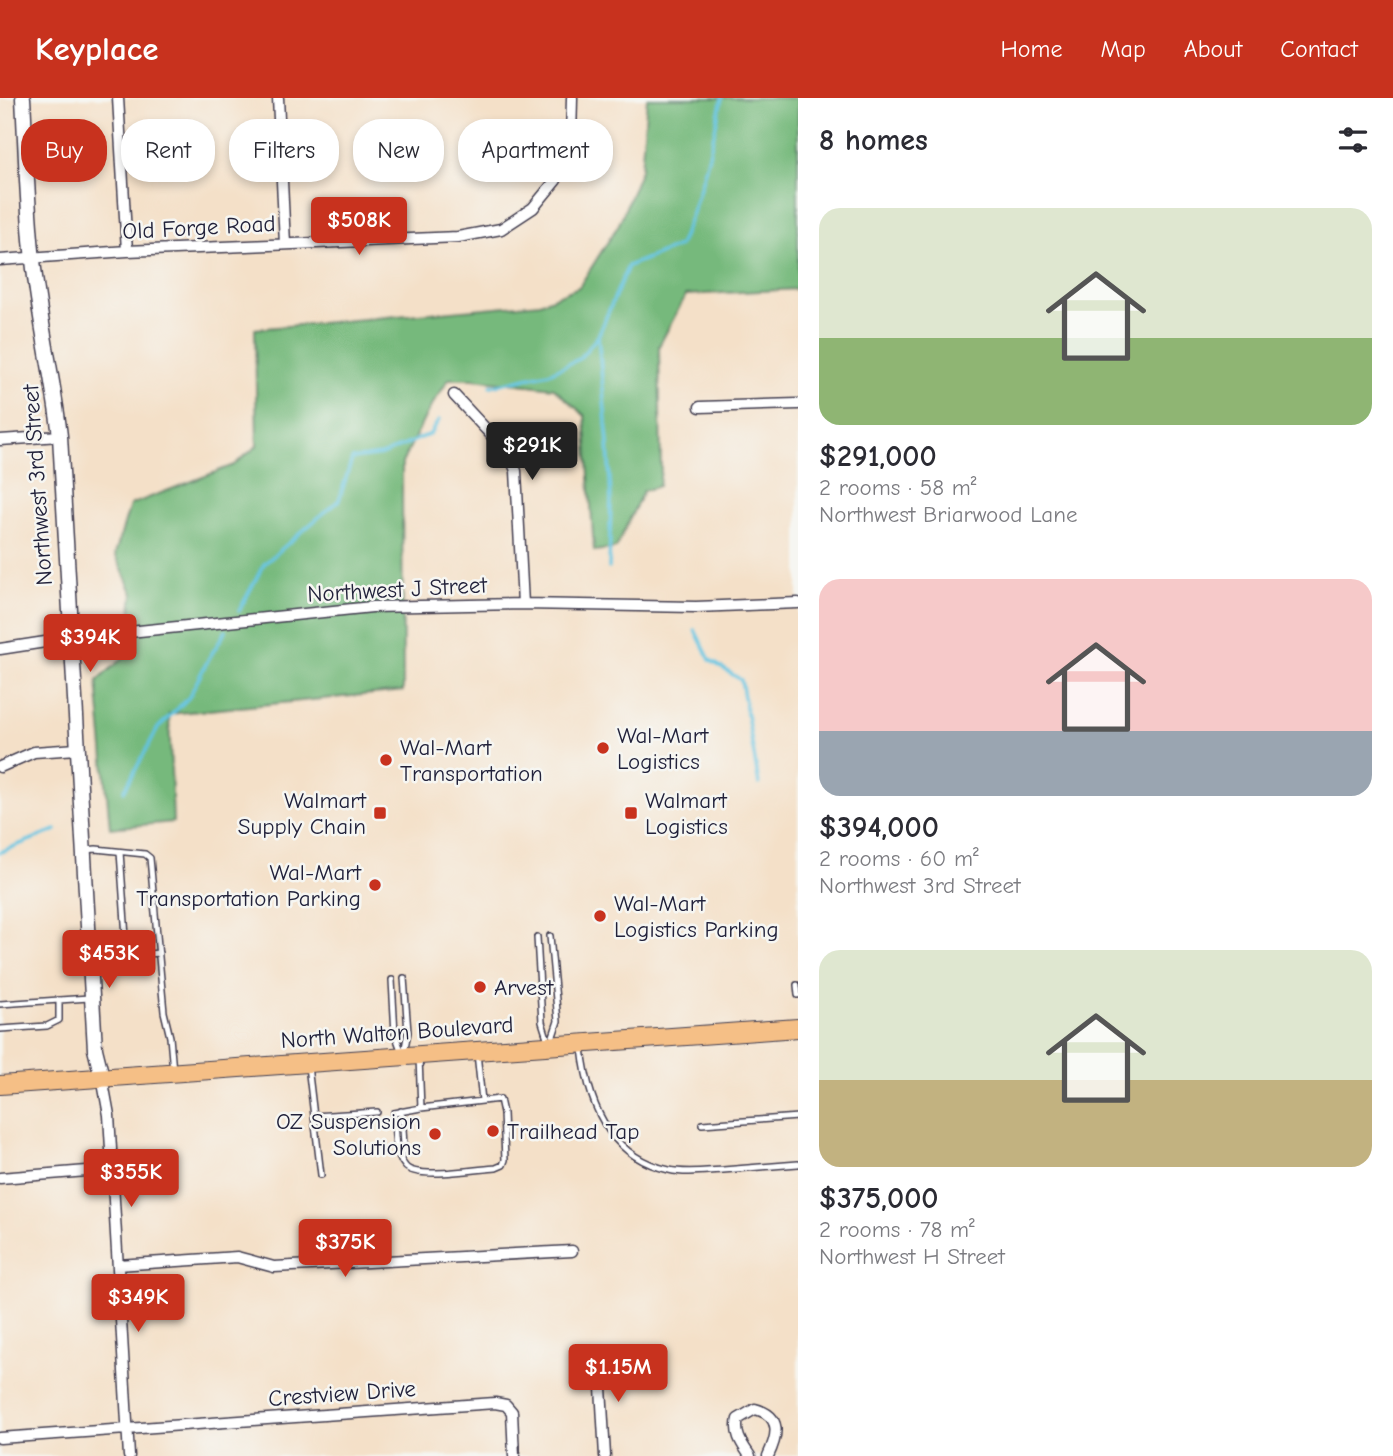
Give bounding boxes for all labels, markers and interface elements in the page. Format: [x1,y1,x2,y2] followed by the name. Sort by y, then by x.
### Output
[35,30,158,68] text: Keyplace
[1001,35,1062,63] text: Home
[1100,35,1146,63] text: Map
[1184,35,1242,63] text: About
[1280,35,1358,63] text: Contact
[21,119,107,182] chip: Buy
[121,119,215,182] chip: Rent
[229,119,339,182] chip: Filters
[353,119,444,182] chip: New
[458,119,613,182] chip: Apartment
[1334,121,1372,159] icon: filters
[819,123,928,158] text: 8 homes
[310,198,408,257] pin: $508K
[327,206,391,233] text: $508K
[122,210,276,245] street label: Old Forge Road
[1033,253,1159,379] icon: home
[17,382,58,586] street label: Northwest 3rd Street
[483,422,581,482] pin: $291K
[502,431,562,458] text: $291K
[819,439,937,474] text: $291,000
[819,474,977,501] text: 2 rooms · 58 m²
[819,501,1077,528] text: Northwest Briarwood Lane
[307,571,489,608] street label: Northwest J Street
[41,614,139,674] pin: $394K
[60,623,120,650] text: $394K
[1033,624,1159,750] icon: home
[617,722,710,775] place label: Wal-Mart Logistics
[400,734,543,787] place label: Wal-Mart Transportation
[595,740,611,756] marker: Wal-Mart Logistics
[378,752,394,768] marker: Wal-Mart Transportation
[238,787,367,840] place label: Walmart Supply Chain
[645,787,728,840] place label: Walmart Logistics
[372,805,388,821] marker: Walmart Supply Chain
[623,805,639,821] marker: Walmart Logistics
[819,810,939,845] text: $394,000
[819,845,979,872] text: 2 rooms · 60 m²
[136,859,362,912] place label: Wal-Mart Transportation Parking
[819,872,1021,899] text: Northwest 3rd Street
[367,877,383,893] marker: Wal-Mart Transportation Parking
[614,890,779,943] place label: Wal-Mart Logistics Parking
[592,908,608,924] marker: Wal-Mart Logistics Parking
[60,930,158,990] pin: $453K
[78,939,140,966] text: $453K
[494,974,555,1001] place label: Arvest
[472,979,488,995] marker: Arvest
[1033,995,1159,1121] icon: home
[280,1011,514,1054] street label: North Walton Boulevard
[276,1108,421,1161] place label: OZ Suspension Solutions
[507,1118,639,1145] place label: Trailhead Tap
[485,1123,501,1139] marker: Trailhead Tap
[427,1126,443,1142] marker: OZ Suspension Solutions
[82,1150,180,1209] pin: $355K
[100,1158,162,1185] text: $355K
[819,1181,939,1216] text: $375,000
[819,1216,975,1243] text: 2 rooms · 78 m²
[296,1220,394,1279] pin: $375K
[315,1228,375,1255] text: $375K
[819,1243,1005,1270] text: Northwest H Street
[89,1274,187,1334] pin: $349K
[108,1283,168,1310] text: $349K
[561,1344,675,1404] pin: $1.15M
[585,1353,651,1380] text: $1.15M
[267,1375,417,1412] street label: Crestview Drive

